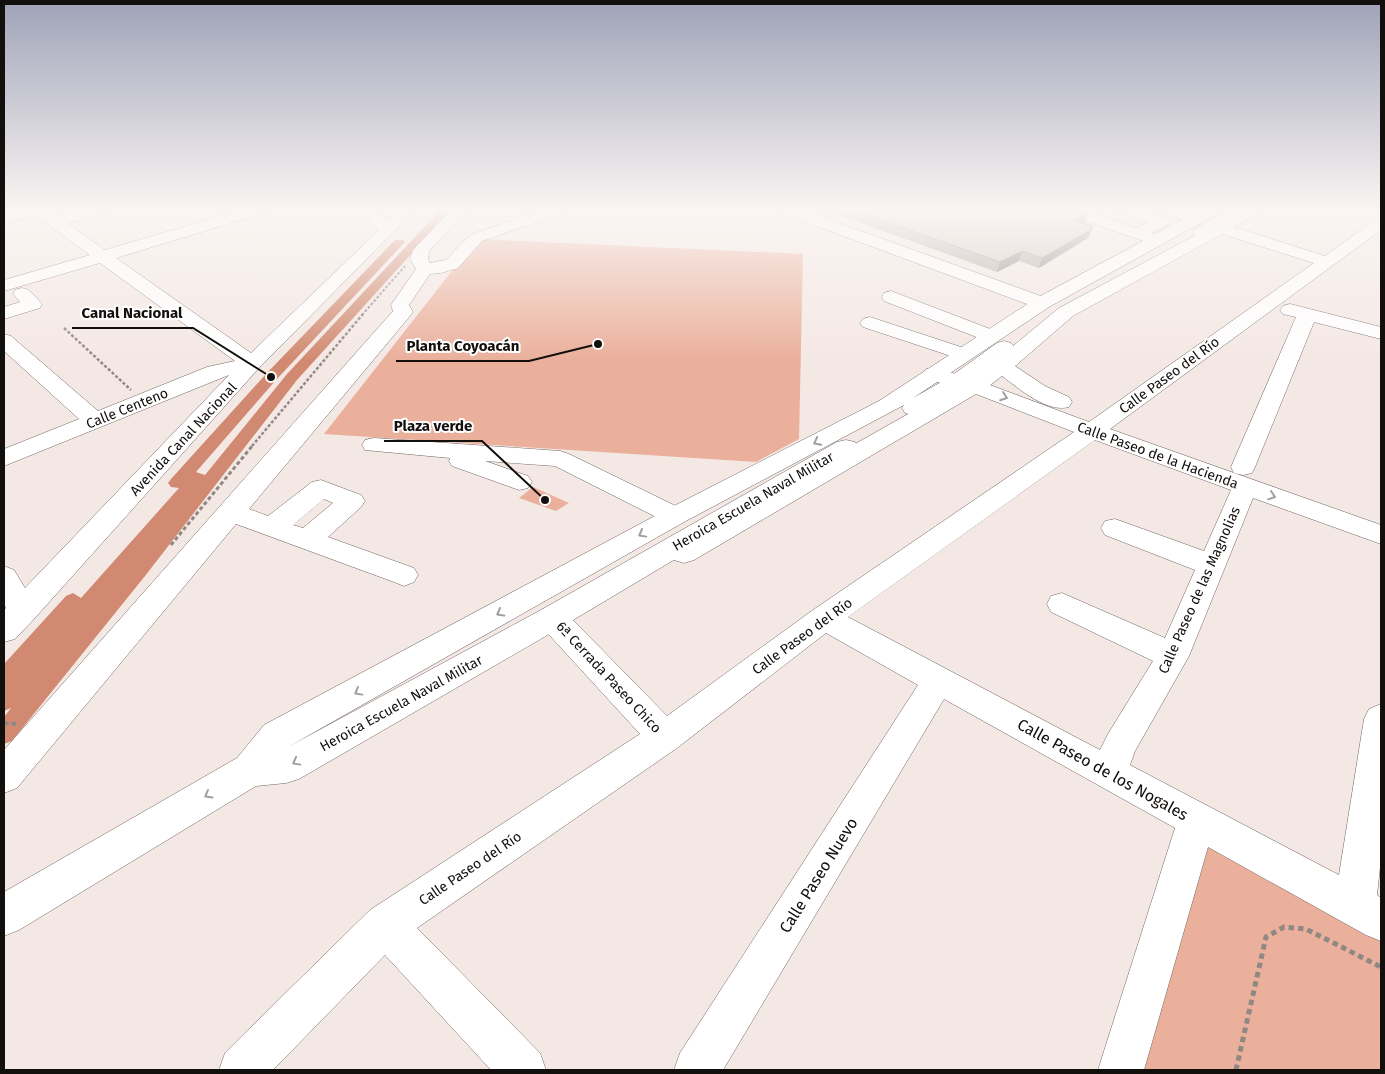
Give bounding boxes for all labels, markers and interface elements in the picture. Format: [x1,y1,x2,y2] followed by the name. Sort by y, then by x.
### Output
[72,298,193,328] callout: Canal Nacional
[82,304,183,322] text: Canal Nacional
[396,331,529,361] callout: Planta Coyoacán
[1116,333,1223,418] street label: Calle Paseo del Río
[407,337,519,355] text: Planta Coyoacán
[126,379,240,500] street label: Avenida Canal Nacional
[84,384,171,433] street label: Calle Centeno
[999,391,1008,401] one-way arrow
[384,411,482,441] callout: Plaza verde
[394,417,472,435] text: Plaza verde
[1075,418,1241,493] street label: Calle Paseo de la Hacienda
[813,436,822,446] one-way arrow
[670,448,837,555] street label: Heroica Escuela Naval Militar
[1267,490,1275,500] one-way arrow
[1155,504,1244,676] street label: Calle Paseo de las Magnolias
[639,528,648,538] one-way arrow
[749,594,856,679] street label: Calle Paseo del Río
[496,607,505,617] one-way arrow
[553,618,665,737] street label: 6ª Cerrada Paseo Chico
[317,651,486,755] street label: Heroica Escuela Naval Militar
[354,685,363,695] one-way arrow
[1014,715,1191,824] street label: Calle Paseo de los Nogales
[292,755,301,765] one-way arrow
[205,788,214,798] one-way arrow
[775,814,862,936] street label: Calle Paseo Nuevo
[416,828,525,909] street label: Calle Paseo del Río

